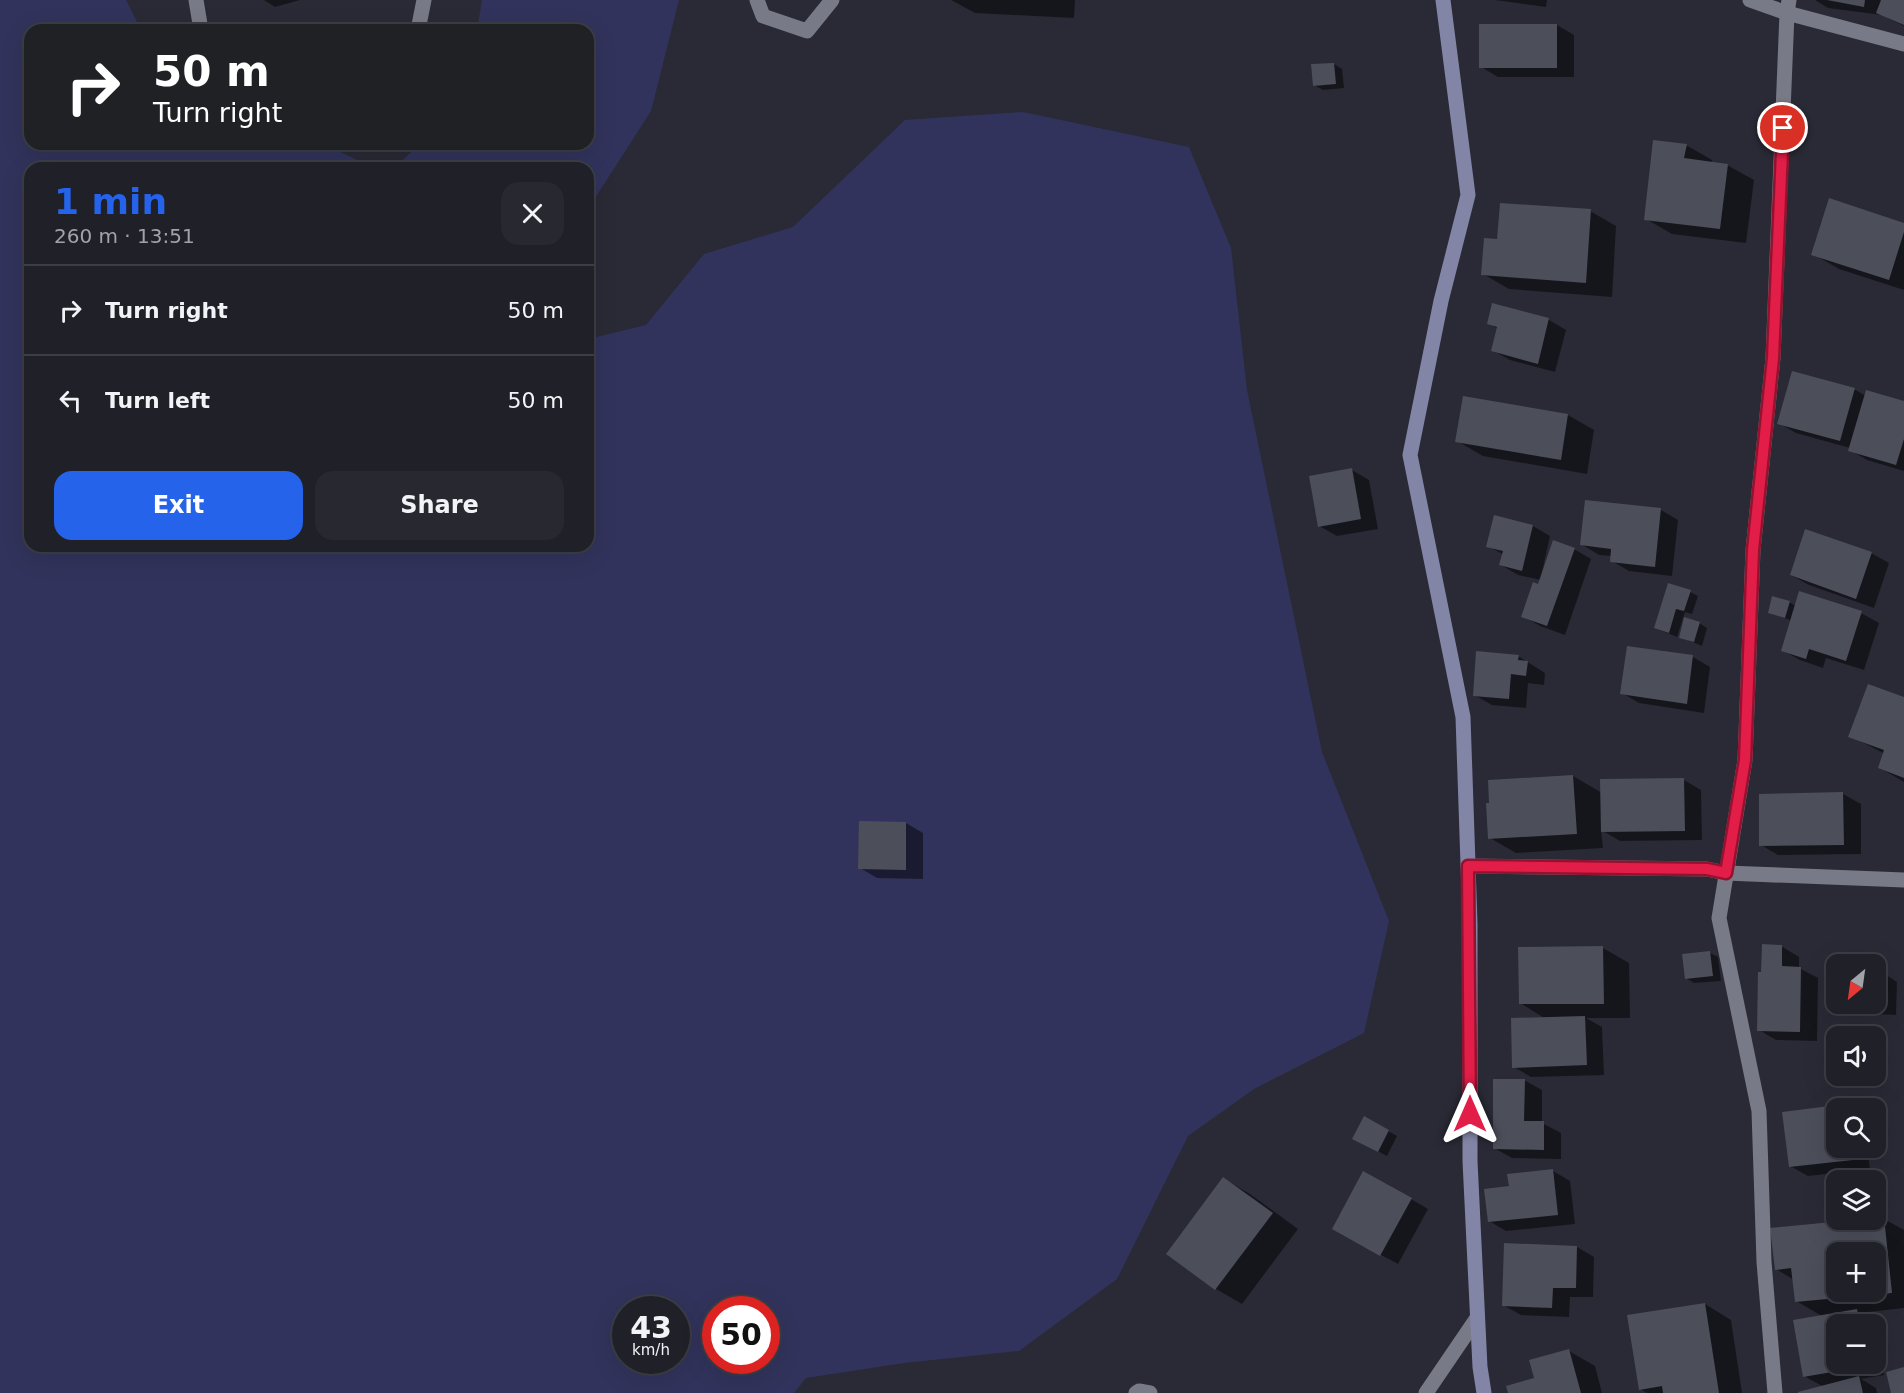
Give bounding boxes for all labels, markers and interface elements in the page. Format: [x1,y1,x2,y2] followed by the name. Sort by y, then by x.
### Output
[153,47,270,96] text: 50 m
[54,48,132,126] icon: right
[153,97,282,128] text: Turn right
[1757,102,1808,153] pin
[1766,111,1799,144] icon: arrive
[54,181,167,222] text: 1 min
[501,182,564,245] button: close
[54,224,195,248] text: 260 m · 13:51
[54,294,87,327] icon: right
[105,298,228,323] text: Turn right
[508,298,564,323] text: 50 m
[54,384,87,417] icon: left
[105,388,210,413] text: Turn left
[508,388,564,413] text: 50 m
[54,471,303,540] button: Exit
[315,471,564,540] button: Share
[1826,954,1886,1014] north arrow
[1826,954,1886,1374] map controls
[1826,1026,1886,1086] button: sound
[1438,1082,1502,1146] position arrow
[1826,1098,1886,1158] button: search
[1826,1170,1886,1230] button: layers
[1826,1242,1886,1302] button: +
[702,1296,780,1374] speed limit sign: 50
[630,1310,672,1345] text: 43
[1826,1314,1886,1374] button: −
[632,1341,670,1359] text: km/h

